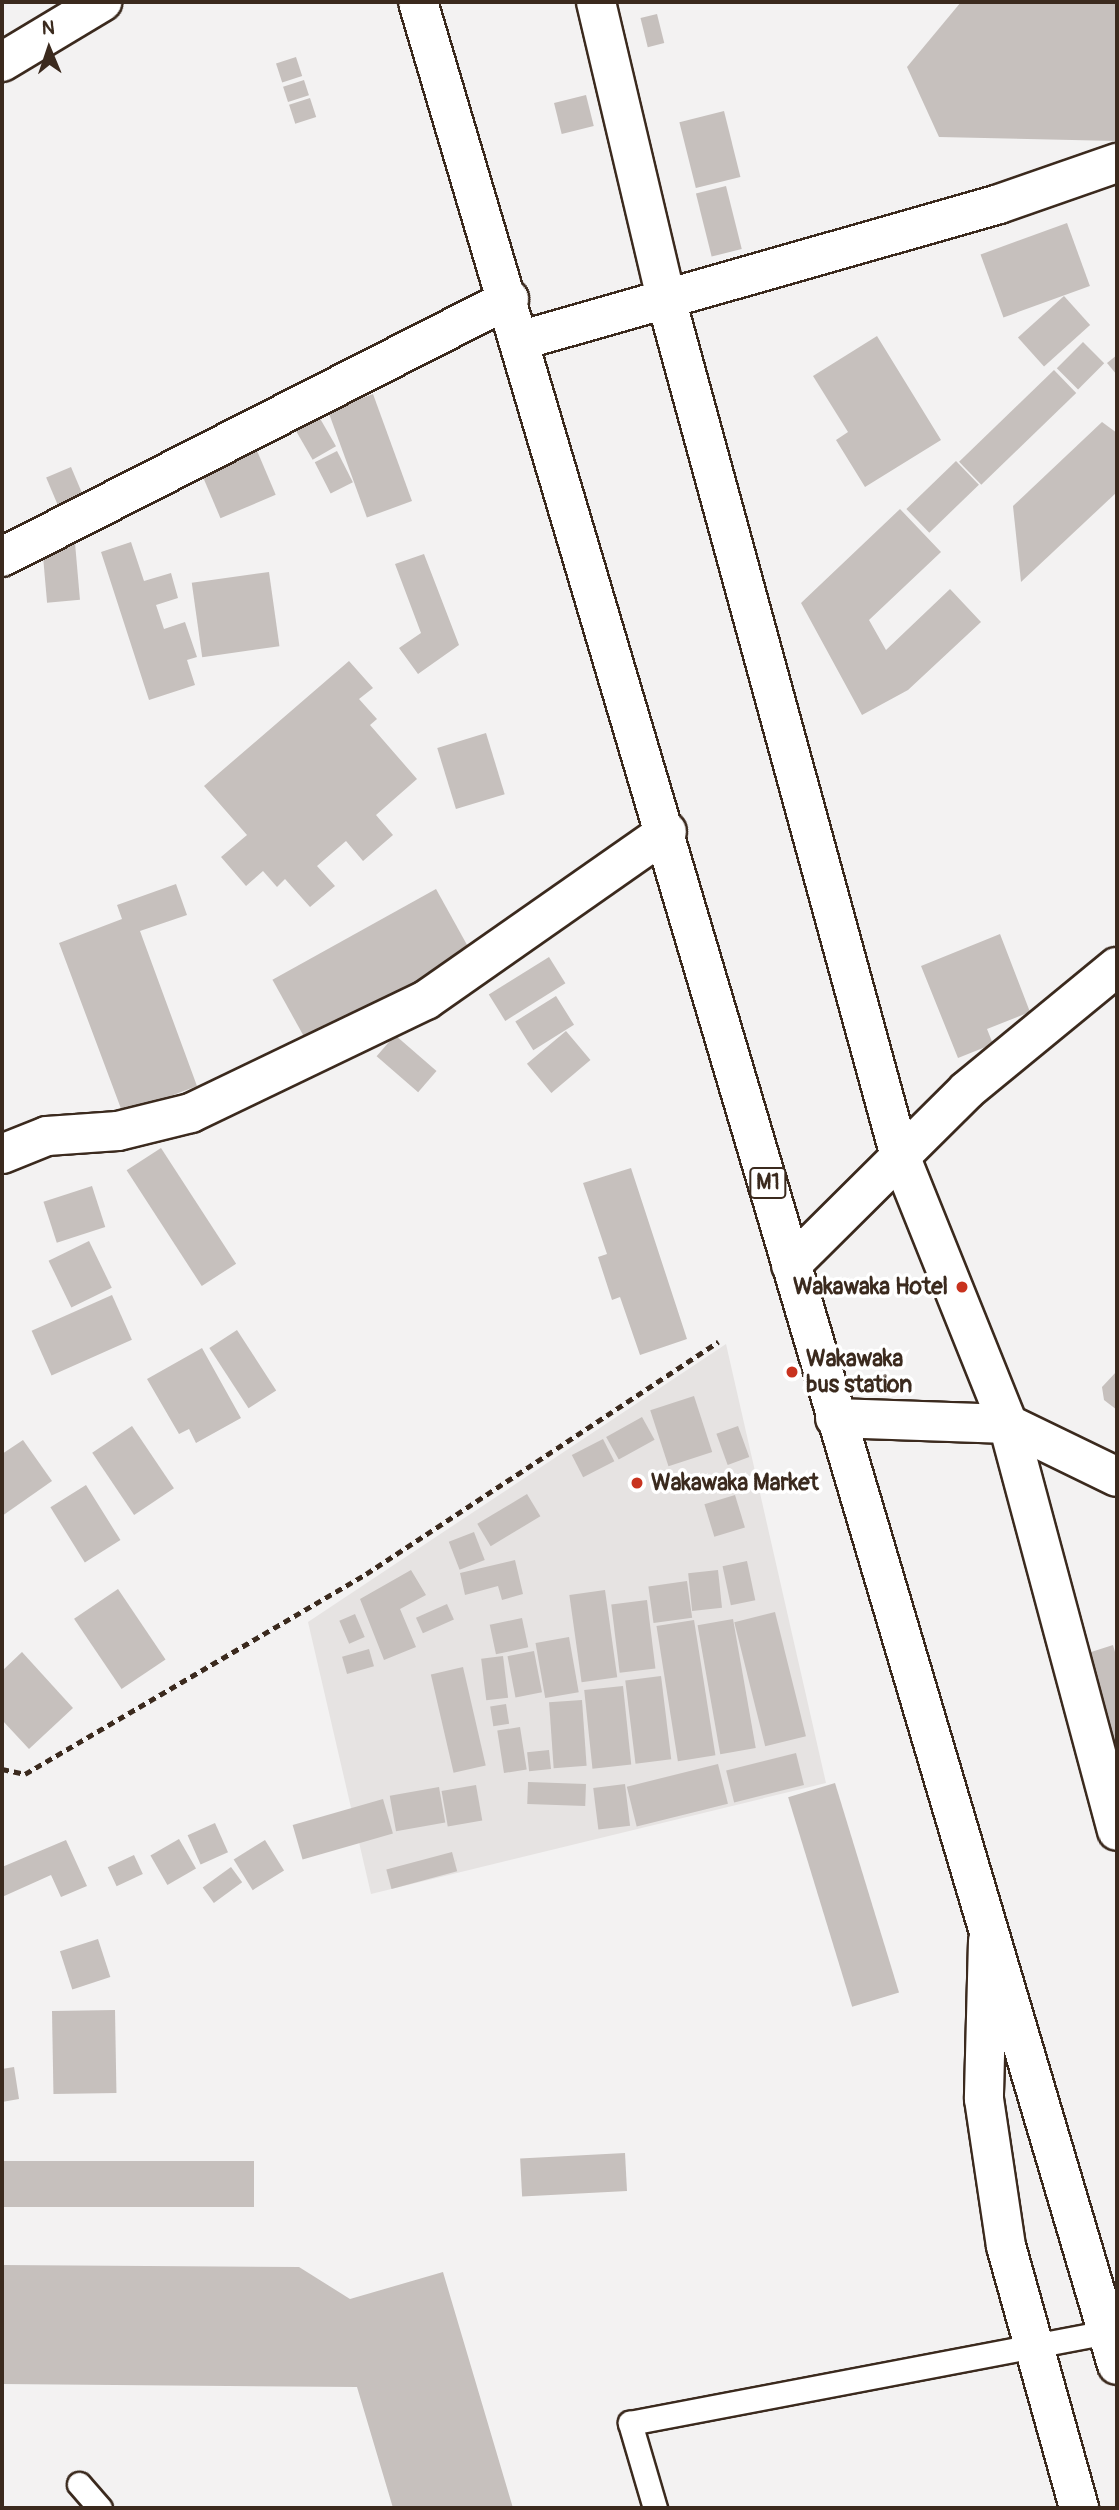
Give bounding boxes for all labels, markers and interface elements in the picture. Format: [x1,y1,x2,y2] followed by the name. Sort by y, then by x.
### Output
[14,14,84,84] north arrow
[41,16,55,40] text: N
[749,1166,787,1200] road number: M1
[793,1273,948,1301] place label: Wakawaka Hotel
[954,1279,970,1295] marker: Wakawaka Hotel
[806,1345,912,1399] place label: Wakawaka bus station
[784,1364,800,1380] marker: Wakawaka bus station
[651,1469,819,1497] place label: Wakawaka Market
[629,1475,645,1491] marker: Wakawaka Market

